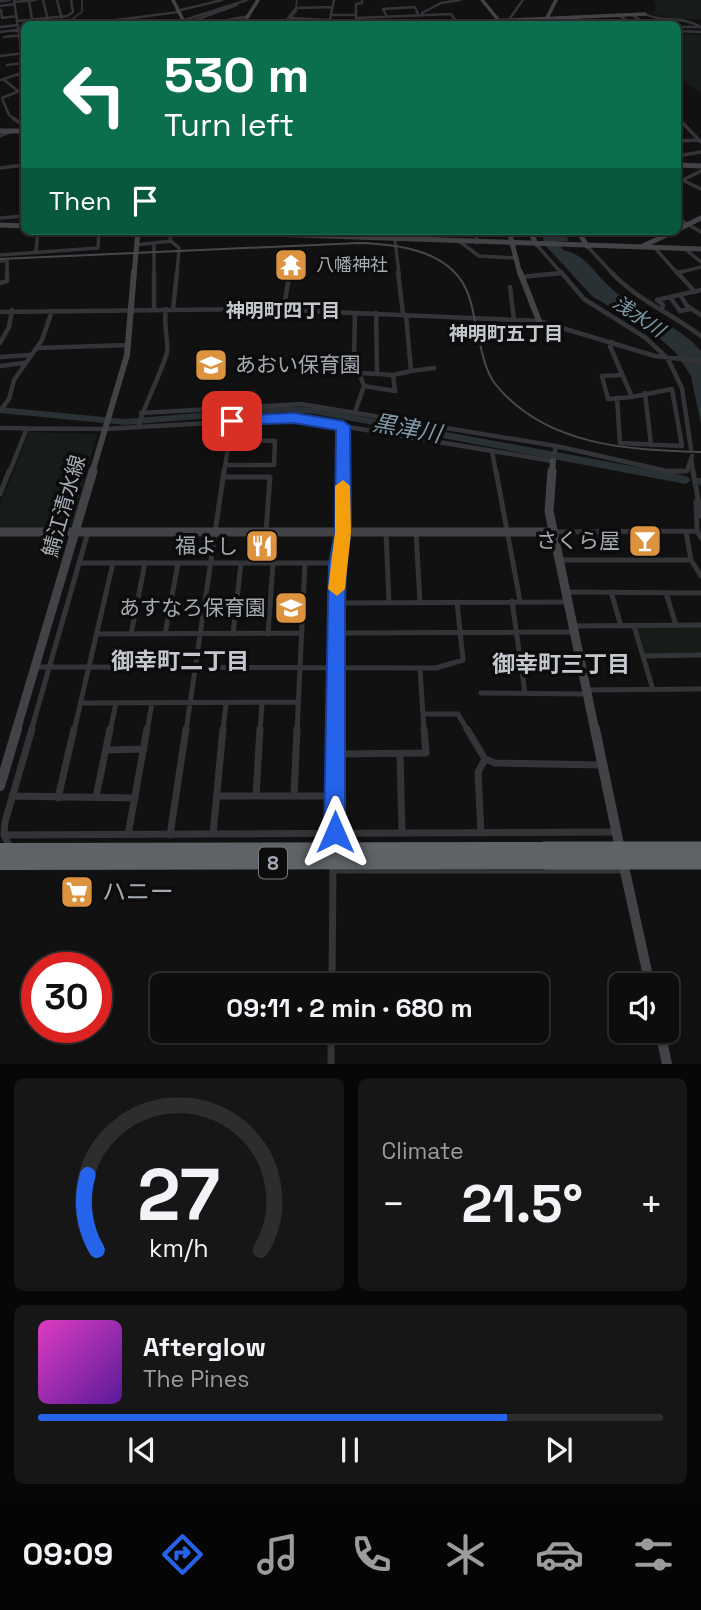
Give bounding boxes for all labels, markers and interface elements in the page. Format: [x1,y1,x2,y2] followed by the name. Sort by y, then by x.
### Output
[164,44,309,106] text: 530 m
[49,49,140,140] icon: left
[164,105,294,145] text: Turn left
[126,182,164,220] icon: arrive
[49,184,112,218] text: Then
[272,246,310,284] temple icon: 八幡神社
[316,253,388,276] place label: 八幡神社
[608,290,671,344] water label: 浅水川
[226,298,340,323] district label: 神明町四丁目
[449,321,563,346] district label: 神明町五丁目
[192,346,230,384] school or university icon: あおい保育園
[235,351,361,378] place label: あおい保育園
[202,391,262,451] pin
[213,402,251,440] icon: arrive
[370,407,447,449] water label: 黒津川
[36,452,91,560] street label: 鯖江清水線
[626,522,664,560] bar icon: さくら屋
[243,527,281,565] restaurant icon: 福よし
[536,527,620,554] place label: さくら屋
[175,532,238,559] place label: 福よし
[272,589,310,627] school or university icon: あすなろ保育園
[119,594,266,621] place label: あすなろ保育園
[111,646,249,676] district label: 御幸町二丁目
[492,649,630,679] district label: 御幸町三丁目
[298,795,372,869] position arrow
[259,848,287,878] road number: 8
[58,873,96,911] supermarket icon: ハニー
[102,876,174,907] place label: ハニー
[21,952,112,1043] speed limit sign: 30
[609,973,679,1043] map controls
[609,973,679,1043] button: sound
[226,991,473,1025] text: 09:11 · 2 min · 680 m
[382,1136,464,1166] text: Climate
[137,1149,220,1242] text: 27
[461,1171,583,1237] text: 21.5°
[382,1180,405,1228] text: −
[639,1180,663,1228] text: +
[149,1232,209,1264] text: km/h
[143,1330,266,1364] text: Afterglow
[143,1364,249,1394] text: The Pines
[123,1431,161,1469] icon: previous
[331,1431,369,1469] icon: pause
[540,1431,578,1469] icon: next
[158,1530,207,1579] icon: directions
[253,1530,302,1579] icon: music
[347,1530,396,1579] icon: phone
[441,1530,490,1579] icon: climate
[535,1530,584,1579] icon: car
[629,1530,678,1579] icon: filters
[23,1534,113,1574] text: 09:09

